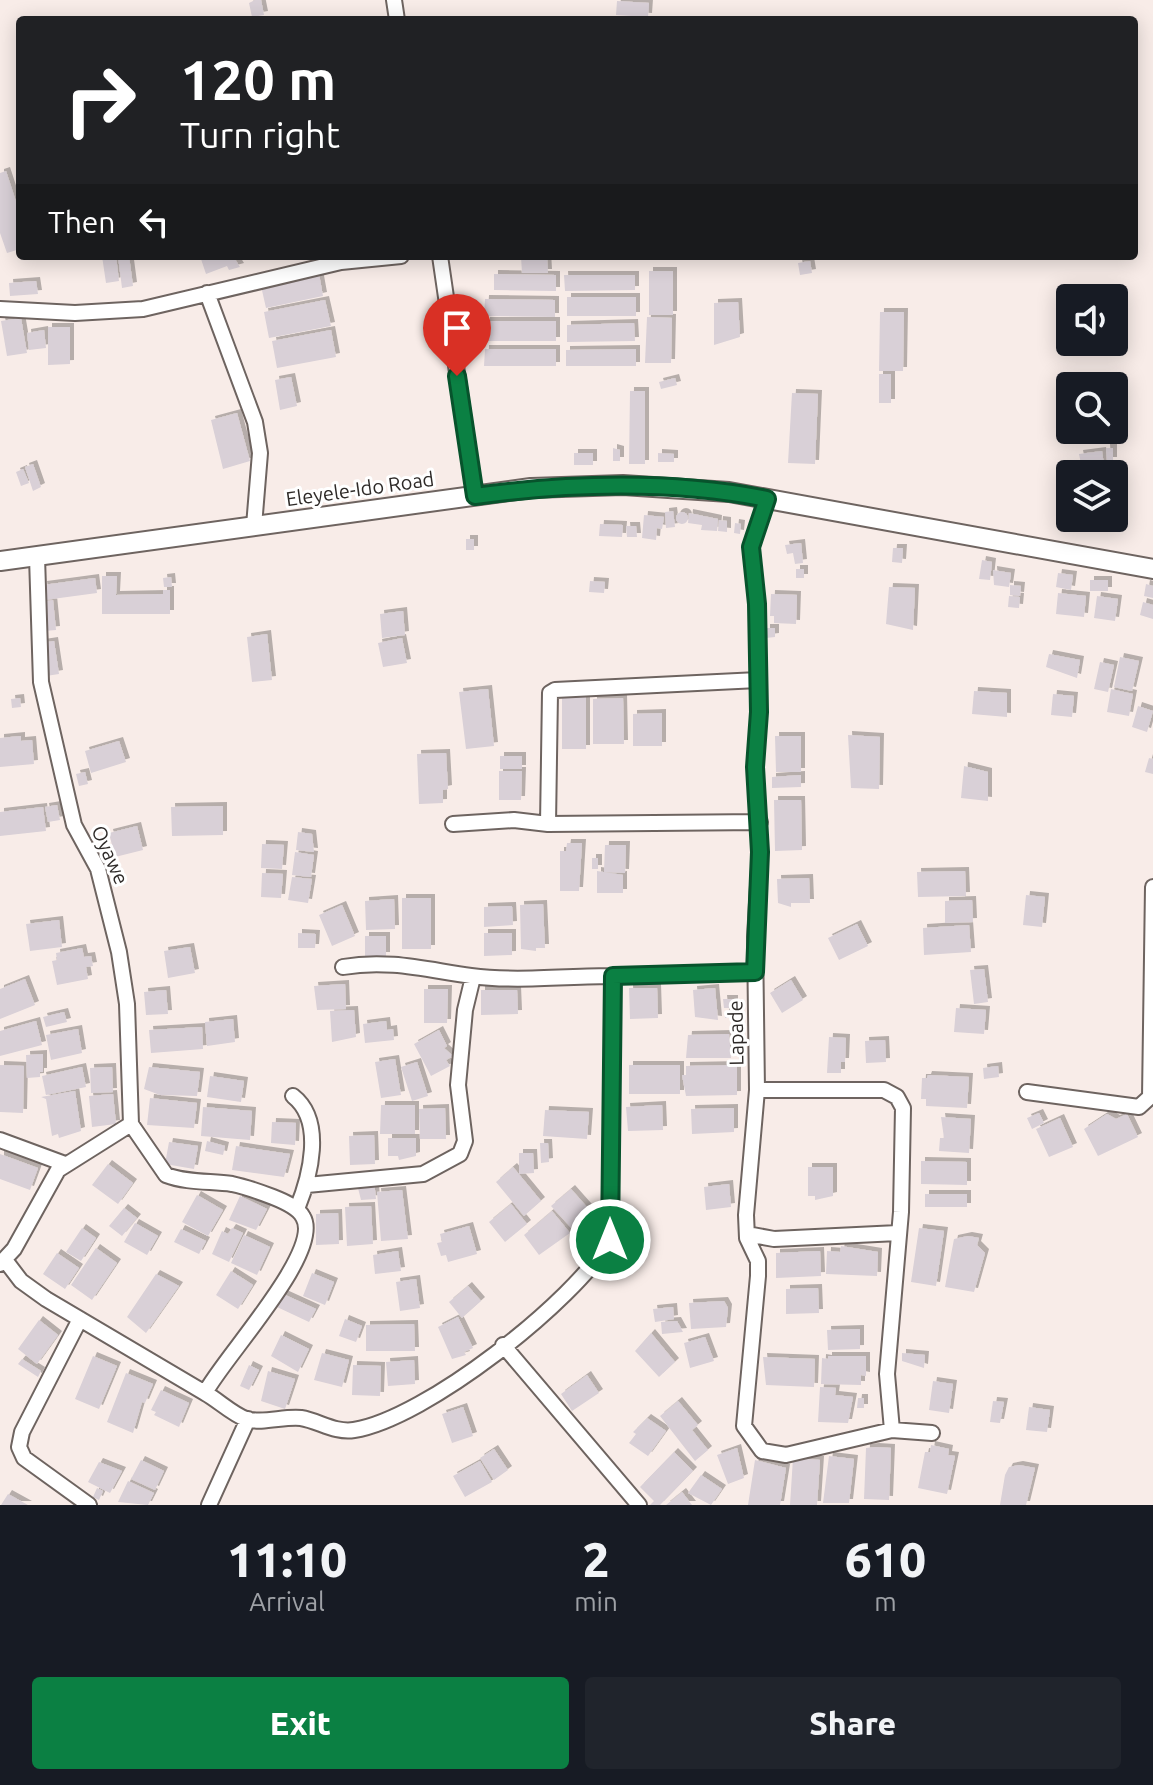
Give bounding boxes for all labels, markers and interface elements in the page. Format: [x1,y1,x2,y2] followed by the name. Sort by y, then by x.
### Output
[48,48,152,152] icon: right
[180,48,336,111] text: 120 m
[180,114,340,155] text: Turn right
[132,200,176,244] icon: left
[48,205,116,239] text: Then
[1056,284,1128,532] map controls
[1056,284,1128,356] button: sound
[423,294,491,376] pin
[435,306,479,350] icon: arrive
[1056,372,1128,444] button: search
[1056,460,1128,532] button: layers
[284,467,436,510] street label: Eleyele-Ido Road
[87,822,134,888] street label: Oyawe
[723,1000,748,1066] street label: Lapade
[568,1198,652,1282] position arrow
[227,1532,347,1586] text: 11:10
[582,1532,609,1586] text: 2
[845,1532,926,1586] text: 610
[249,1587,325,1616] text: Arrival
[574,1587,618,1616] text: min
[874,1587,897,1616] text: m
[32,1677,569,1769] button: Exit
[585,1677,1121,1769] button: Share

